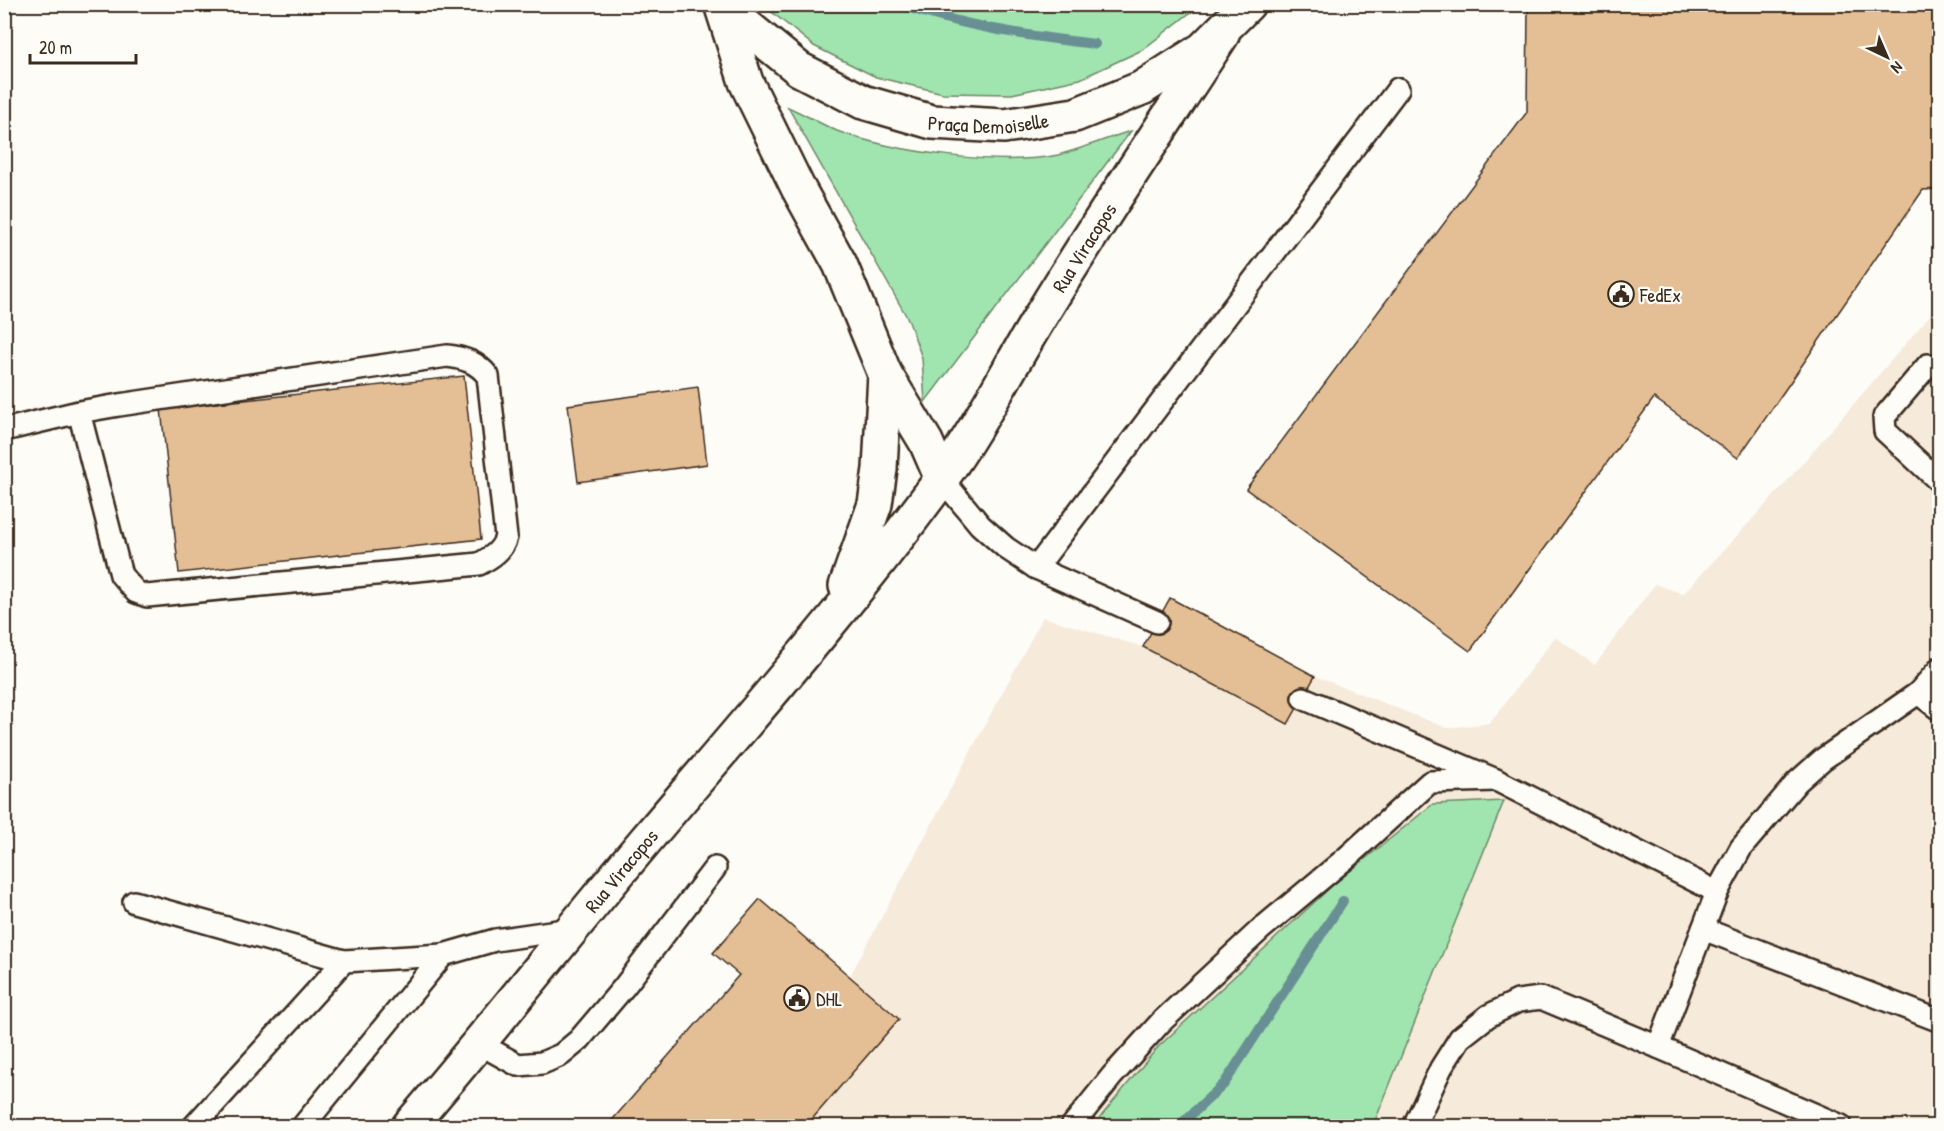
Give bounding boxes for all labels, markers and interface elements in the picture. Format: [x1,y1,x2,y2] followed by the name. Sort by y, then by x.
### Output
[30,27,136,65] scale bar
[1857,27,1917,87] north arrow
[39,35,72,60] text: 20 m
[1886,57,1908,79] text: N
[927,106,1051,139] street label: Praça Demoiselle
[1045,197,1122,297] street label: Rua Viracopos
[1606,279,1636,309] public building icon: FedEx
[1639,281,1681,308] place label: FedEx
[578,823,664,918] street label: Rua Viracopos
[782,983,812,1013] public building icon: DHL
[816,985,842,1012] place label: DHL

